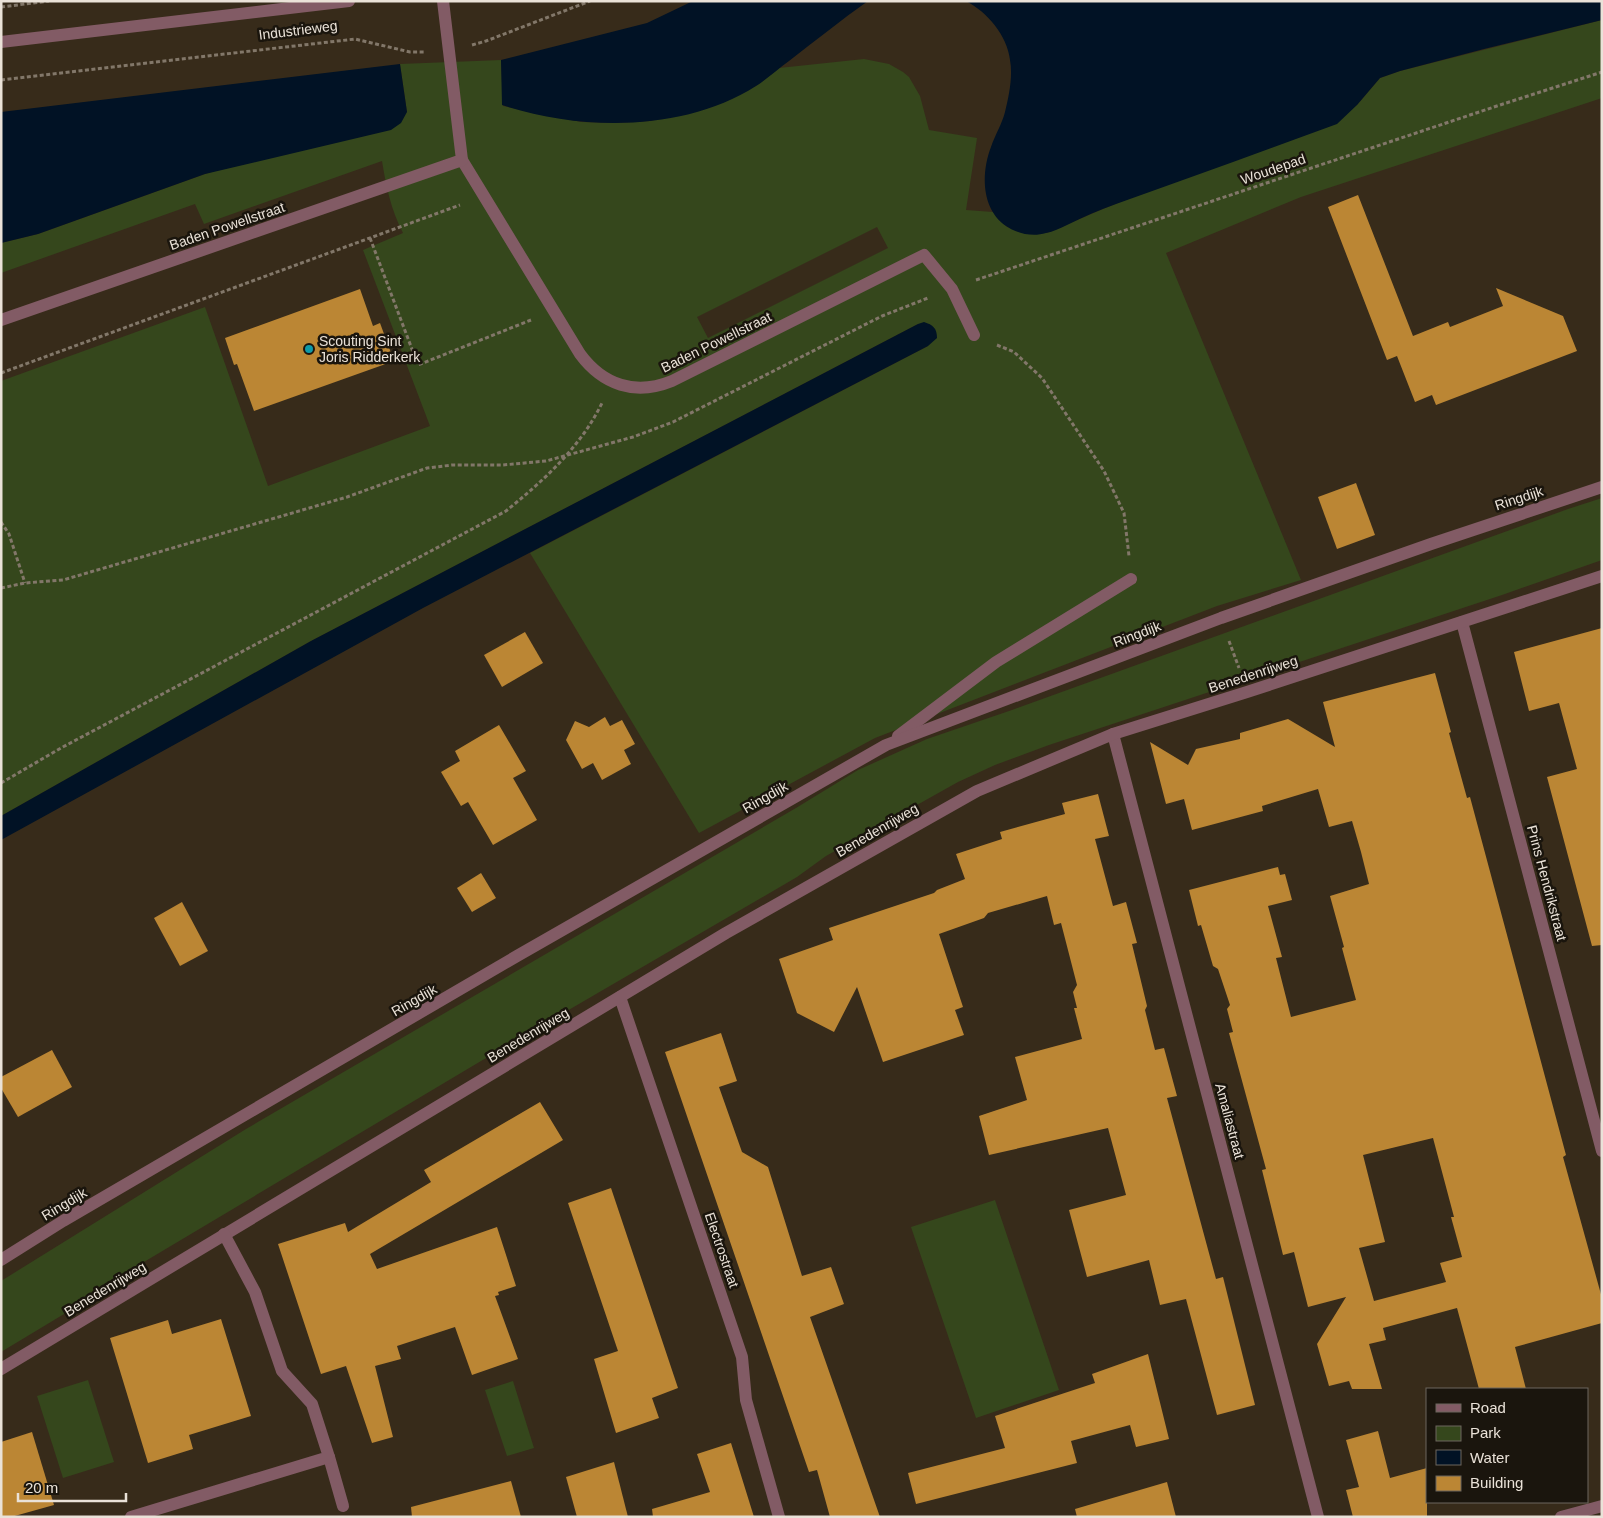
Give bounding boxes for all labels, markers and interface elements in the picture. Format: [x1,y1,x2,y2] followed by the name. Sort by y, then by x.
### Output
[258,17,338,43] street label: Industrieweg
[1238,150,1308,188] street label: Woudepad
[167,199,287,253] street label: Baden Powellstraat
[658,308,774,376] street label: Baden Powellstraat
[319,333,421,365] place label: Scouting Sint Joris Ridderkerk
[303,343,315,355] marker: Scouting Sint Joris Ridderkerk
[1493,482,1546,513] street label: Ringdijk
[1111,617,1164,650] street label: Ringdijk
[1206,652,1300,696] street label: Benedenrijweg
[739,777,791,816] street label: Ringdijk
[833,800,921,860] street label: Benedenrijweg
[1524,823,1570,943] street label: Prins Hendrikstraat
[388,980,440,1019] street label: Ringdijk
[484,1004,572,1066] street label: Benedenrijweg
[1212,1081,1248,1161] street label: Amaliastraat
[39,1184,90,1224] street label: Ringdijk
[702,1210,742,1290] street label: Electrostraat
[61,1258,149,1320] street label: Benedenrijweg
[1426,1388,1588,1503] legend
[1470,1399,1506,1416] text: Road
[1470,1424,1501,1441] text: Park
[1470,1449,1509,1466] text: Water
[18,1470,125,1502] scale bar
[1470,1474,1523,1491] text: Building
[25,1479,58,1496] text: 20 m

